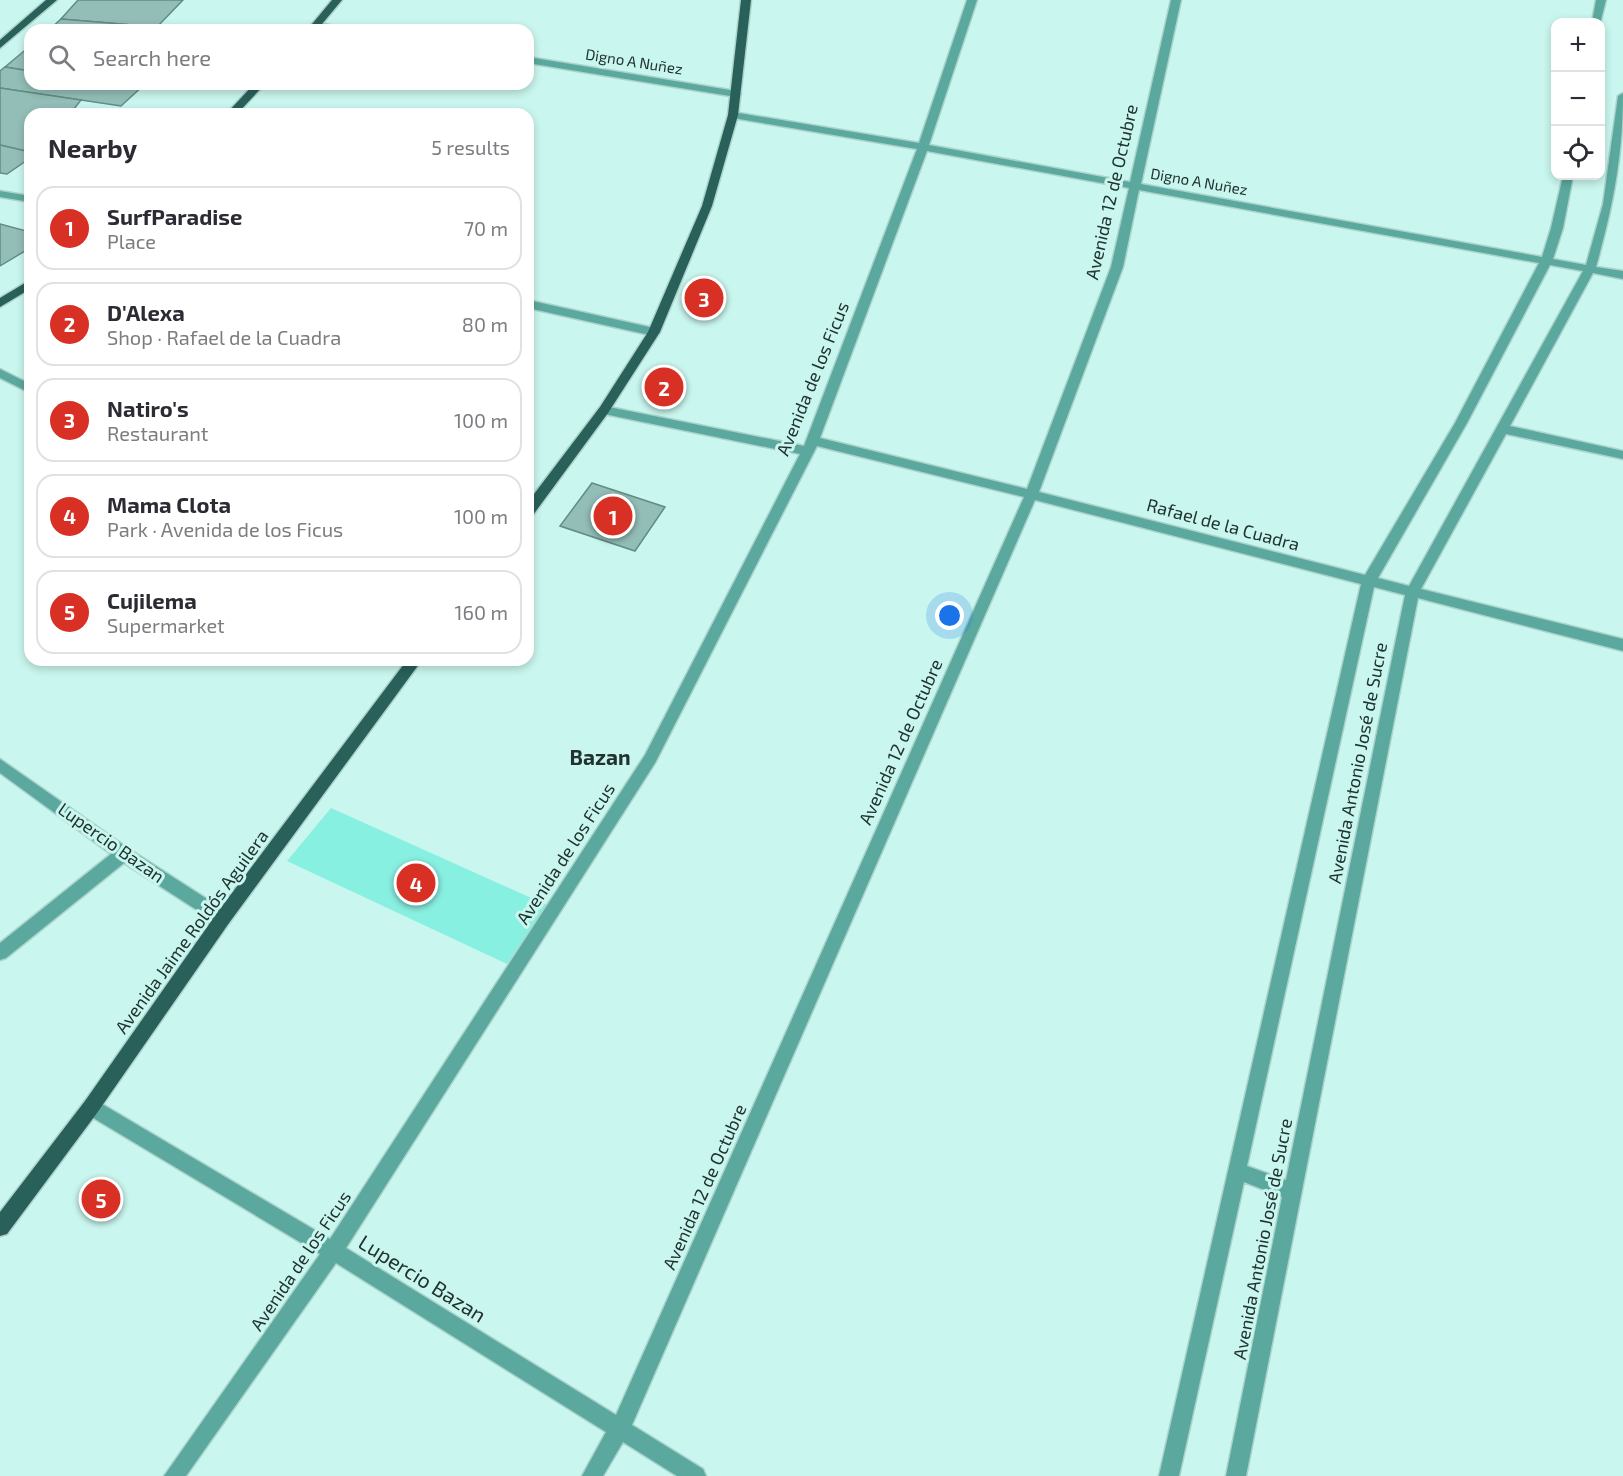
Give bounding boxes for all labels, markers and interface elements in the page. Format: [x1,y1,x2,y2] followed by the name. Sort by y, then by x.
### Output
[1551,18,1605,180] map controls
[1551,18,1605,72] button: +
[24,24,534,90] search box
[45,41,78,74] icon: search
[93,44,211,70] text: Search here
[584,44,684,78] street label: Digno A Nuñez
[1551,72,1605,126] button: −
[1080,102,1142,282] street label: Avenida 12 de Octubre
[1551,126,1605,180] button: locate
[48,132,137,163] text: Nearby
[431,135,510,159] text: 5 results
[1149,164,1249,198] street label: Digno A Nuñez
[107,203,242,229] text: SurfParadise
[65,216,74,240] text: 1
[464,216,508,240] text: 70 m
[107,229,156,253] text: Place
[684,276,724,320] pin: 3
[771,298,853,459] street label: Avenida de los Ficus
[107,299,185,325] text: D'Alexa
[64,312,75,336] text: 2
[462,312,508,336] text: 80 m
[107,325,341,349] text: Shop · Rafael de la Cuadra
[644,364,684,410] pin: 2
[107,395,189,421] text: Natiro's
[64,408,75,432] text: 3
[454,408,508,432] text: 100 m
[107,421,208,445] text: Restaurant
[107,491,231,517] text: Mama Clota
[1144,493,1302,555] street label: Rafael de la Cuadra
[594,494,632,538] pin: 1
[63,504,76,528] text: 4
[454,504,508,528] text: 100 m
[107,517,343,541] text: Park · Avenida de los Ficus
[107,587,197,613] text: Cujilema
[64,600,75,624] text: 5
[455,600,508,624] text: 160 m
[935,601,964,630] your location
[107,613,225,637] text: Supermarket
[1323,640,1391,885] street label: Avenida Antonio José de Sucre
[854,655,947,828] street label: Avenida 12 de Octubre
[569,744,631,769] district label: Bazan
[511,779,619,928] street label: Avenida de los Ficus
[54,797,169,887] street label: Lupercio Bazan
[110,825,273,1038] street label: Avenida Jaime Roldós Aguilera
[396,860,436,906] pin: 4
[658,1100,751,1273] street label: Avenida 12 de Octubre
[1228,1116,1296,1361] street label: Avenida Antonio José de Sucre
[82,1176,120,1222] pin: 5
[245,1186,355,1335] street label: Avenida de los Ficus
[354,1229,491,1327] street label: Lupercio Bazan

